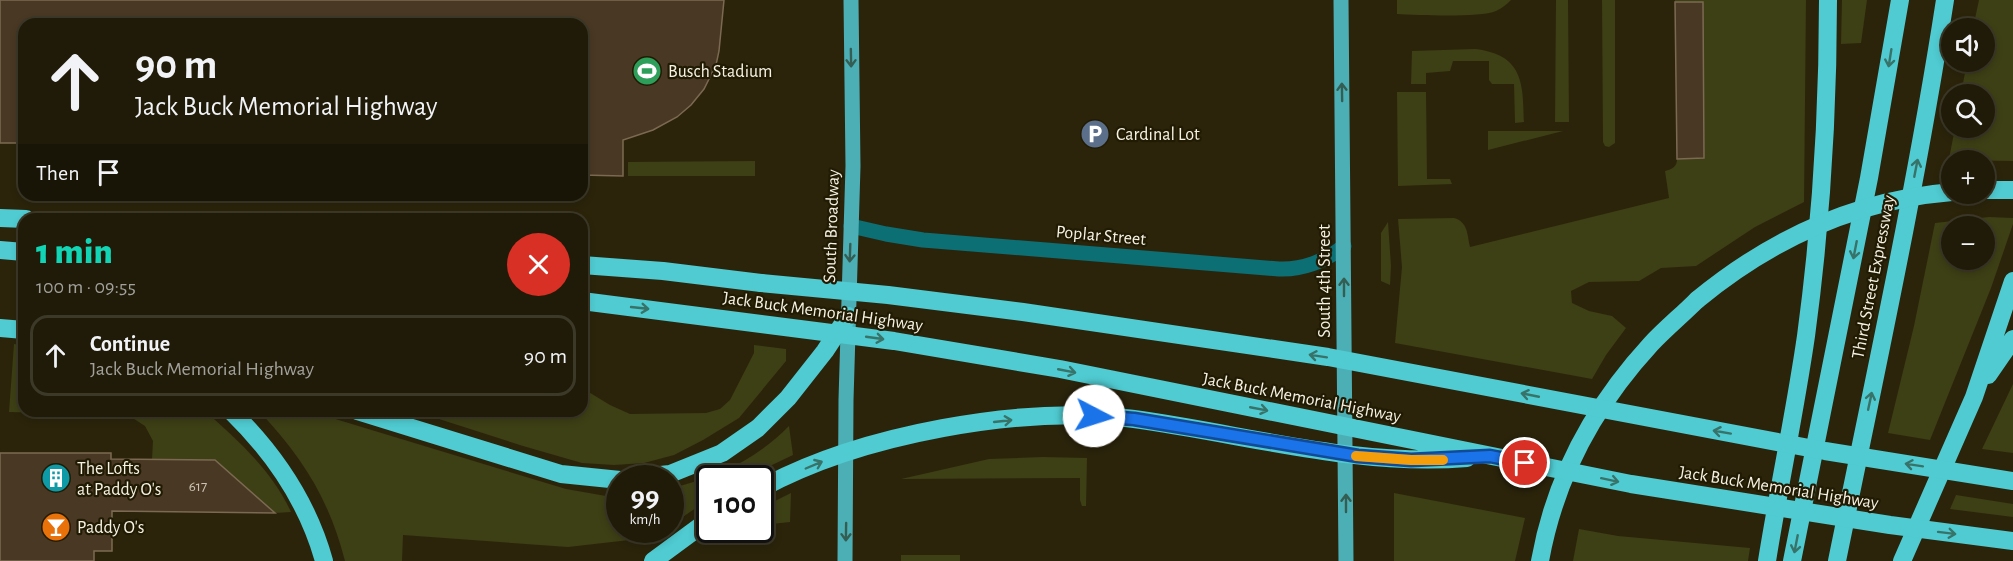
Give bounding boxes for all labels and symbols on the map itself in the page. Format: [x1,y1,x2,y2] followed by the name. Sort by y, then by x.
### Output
[1885,47,1896,67] one-way arrow
[846,48,857,68] one-way arrow
[631,55,663,87] sports icon: Busch Stadium
[668,63,772,81] place label: Busch Stadium
[1337,82,1348,102] one-way arrow
[1079,118,1111,150] parking icon: Cardinal Lot
[1116,126,1200,144] place label: Cardinal Lot
[1911,159,1922,179] one-way arrow
[821,169,843,283] street label: South Broadway
[1849,194,1899,361] street label: Third Street Expressway
[1055,223,1147,249] street label: Poplar Street
[1316,224,1334,338] street label: South 4th Street
[1849,239,1860,259] one-way arrow
[844,243,856,263] one-way arrow
[1338,277,1350,297] one-way arrow
[722,289,924,335] street label: Jack Buck Memorial Highway
[630,303,650,314] one-way arrow
[865,333,885,344] one-way arrow
[1308,350,1328,361] one-way arrow
[1057,366,1077,377] one-way arrow
[1201,370,1403,426] street label: Jack Buck Memorial Highway
[1062,384,1126,448] position arrow
[1521,389,1540,400] one-way arrow
[1865,392,1876,411] one-way arrow
[1248,404,1268,415] one-way arrow
[992,415,1012,426] one-way arrow
[1712,426,1732,437] one-way arrow
[1499,437,1550,488] pin
[804,459,822,470] one-way arrow
[77,460,161,499] place label: The Lofts at Paddy O's
[1904,460,1924,471] one-way arrow
[40,462,72,494] building icon: The Lofts at Paddy O's
[1678,463,1880,513] street label: Jack Buck Memorial Highway
[696,465,774,543] speed limit sign: 100
[1599,475,1619,486] one-way arrow
[189,479,207,494] house number: 617
[1340,493,1351,513] one-way arrow
[40,511,72,543] bar icon: Paddy O's
[77,519,144,537] place label: Paddy O's
[840,522,851,542] one-way arrow
[1937,527,1957,538] one-way arrow
[1790,533,1801,553] one-way arrow

